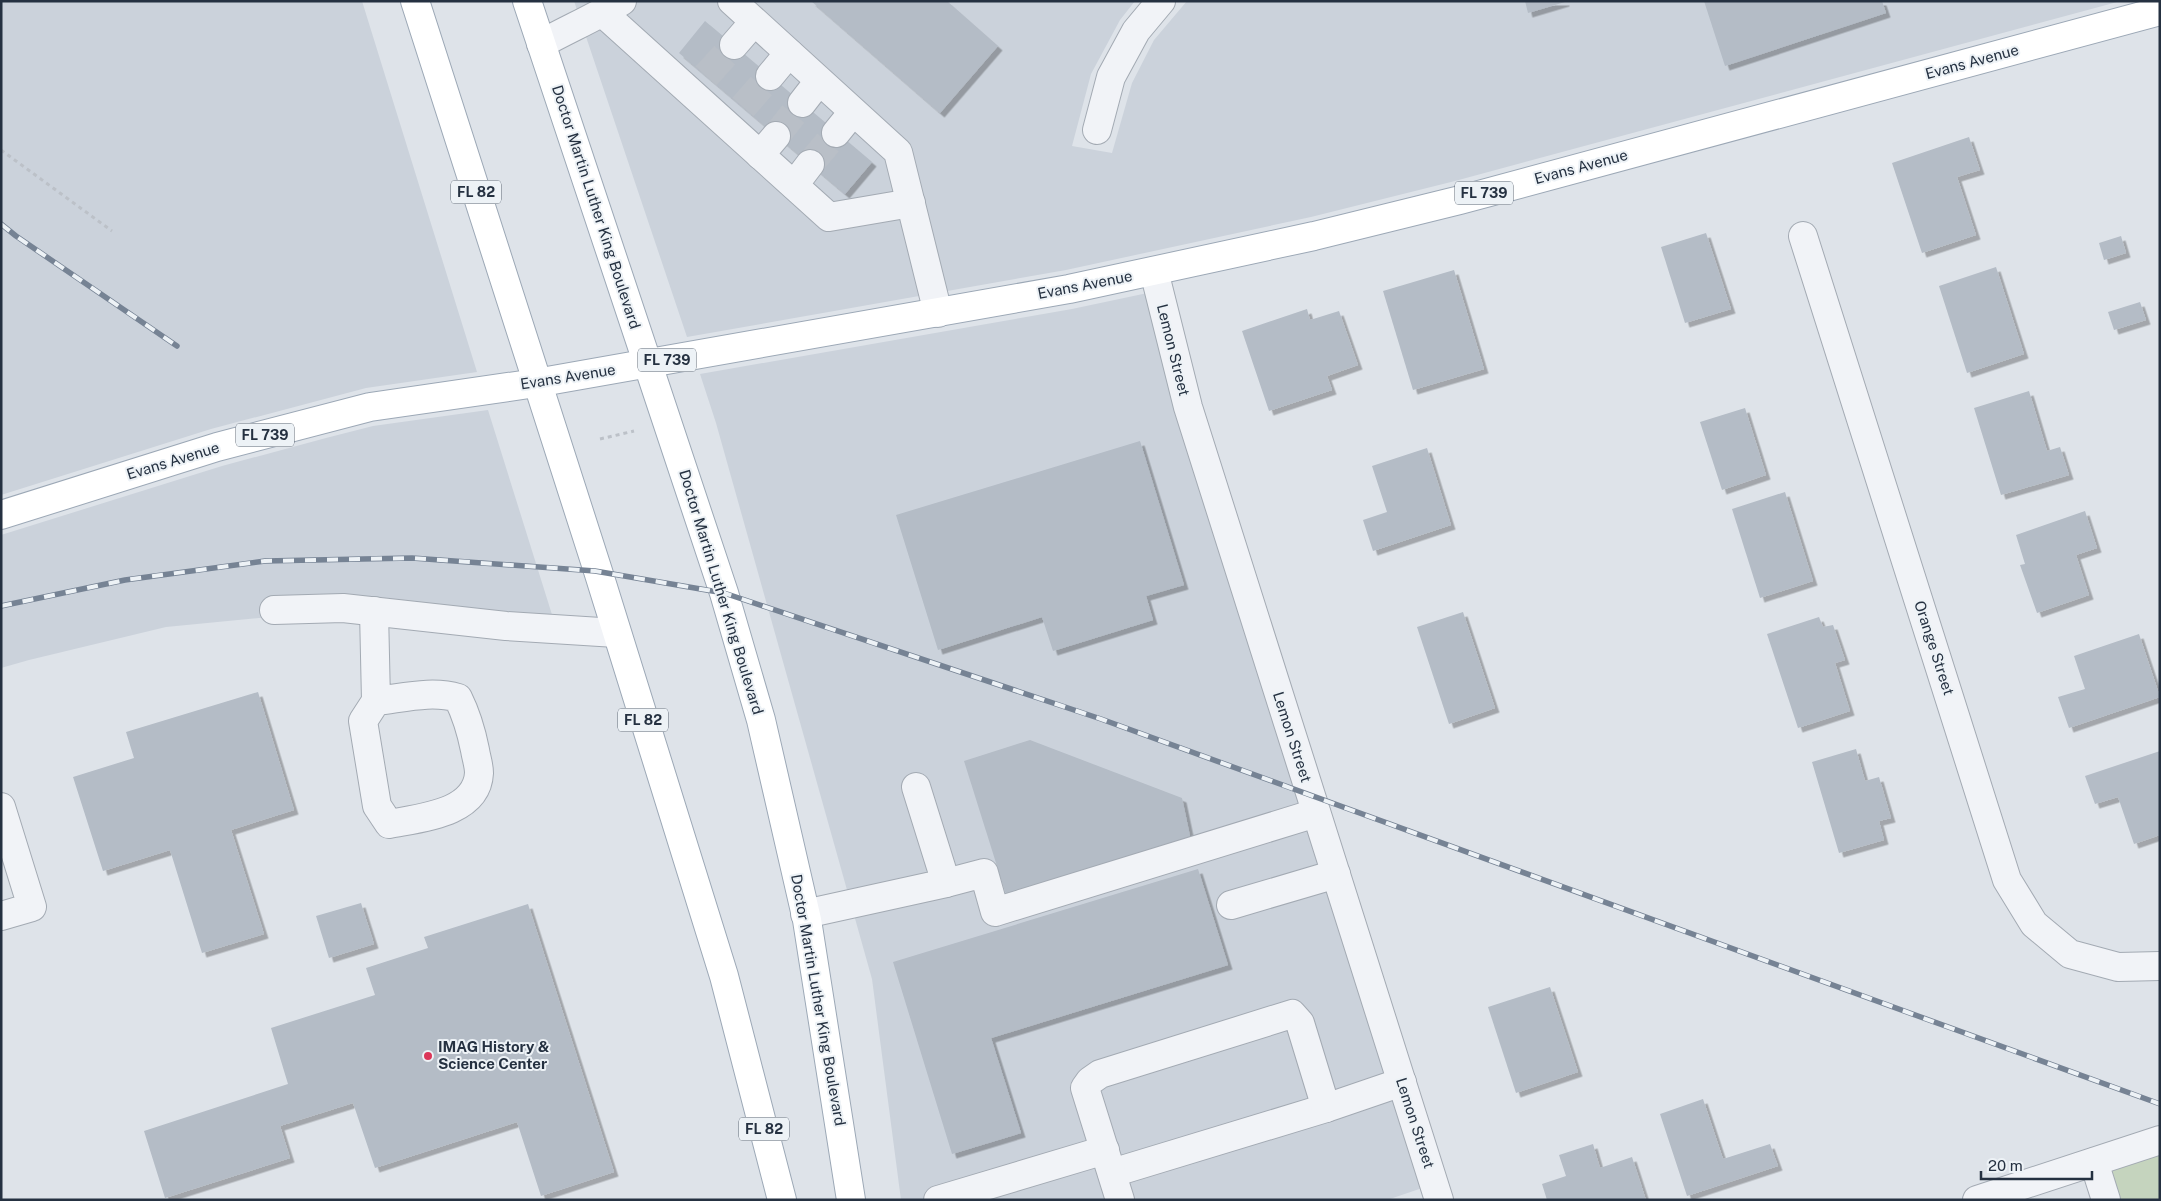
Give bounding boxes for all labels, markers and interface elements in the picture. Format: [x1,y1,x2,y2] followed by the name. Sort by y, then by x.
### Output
[1923,41,2020,82] street label: Evans Avenue
[549,83,644,331] street label: Doctor Martin Luther King Boulevard
[1532,146,1629,187] street label: Evans Avenue
[451,180,501,203] road number: FL 82
[1455,182,1513,204] road number: FL 739
[1036,267,1134,302] street label: Evans Avenue
[1154,302,1193,398] street label: Lemon Street
[638,348,696,372] road number: FL 739
[519,361,617,392] street label: Evans Avenue
[236,424,294,446] road number: FL 739
[124,438,221,483] street label: Evans Avenue
[676,467,767,716] street label: Doctor Martin Luther King Boulevard
[1911,598,1958,697] street label: Orange Street
[1270,689,1315,785] street label: Lemon Street
[618,708,668,732] road number: FL 82
[788,873,849,1127] street label: Doctor Martin Luther King Boulevard
[438,1038,550,1072] place label: IMAG History & Science Center
[422,1050,434,1062] marker: IMAG History & Science Center
[1393,1075,1438,1171] street label: Lemon Street
[739,1118,789,1140] road number: FL 82
[1981,1148,2092,1180] scale bar
[1988,1157,2023,1174] text: 20 m

